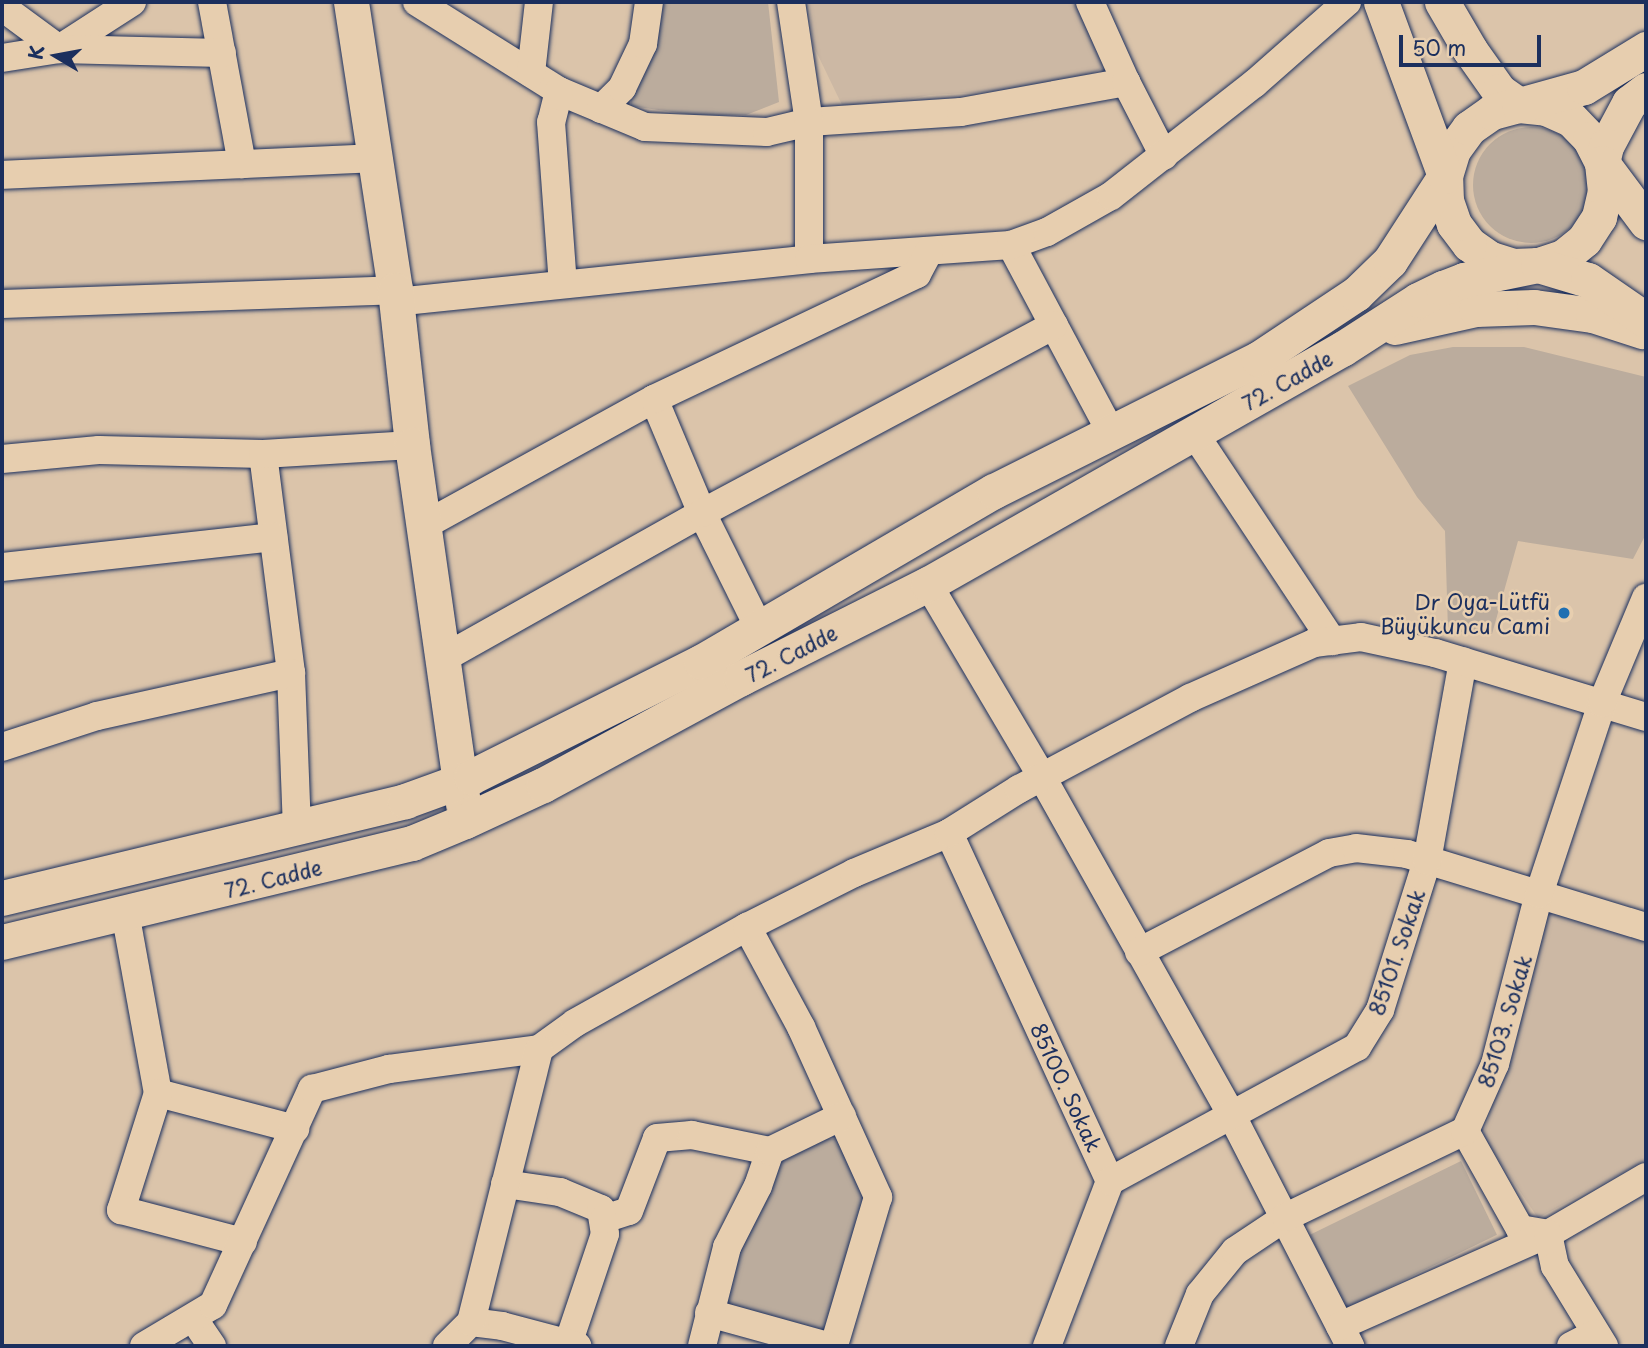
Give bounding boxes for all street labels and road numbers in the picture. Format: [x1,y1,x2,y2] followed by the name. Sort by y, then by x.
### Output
[1236,344,1338,416] street label: 72. Cadde
[740,619,842,687] street label: 72. Cadde
[220,853,326,903] street label: 72. Cadde
[1362,884,1430,1020] street label: 85101. Sokak
[1472,951,1536,1091] street label: 85103. Sokak
[1026,1018,1108,1156] street label: 85100. Sokak

